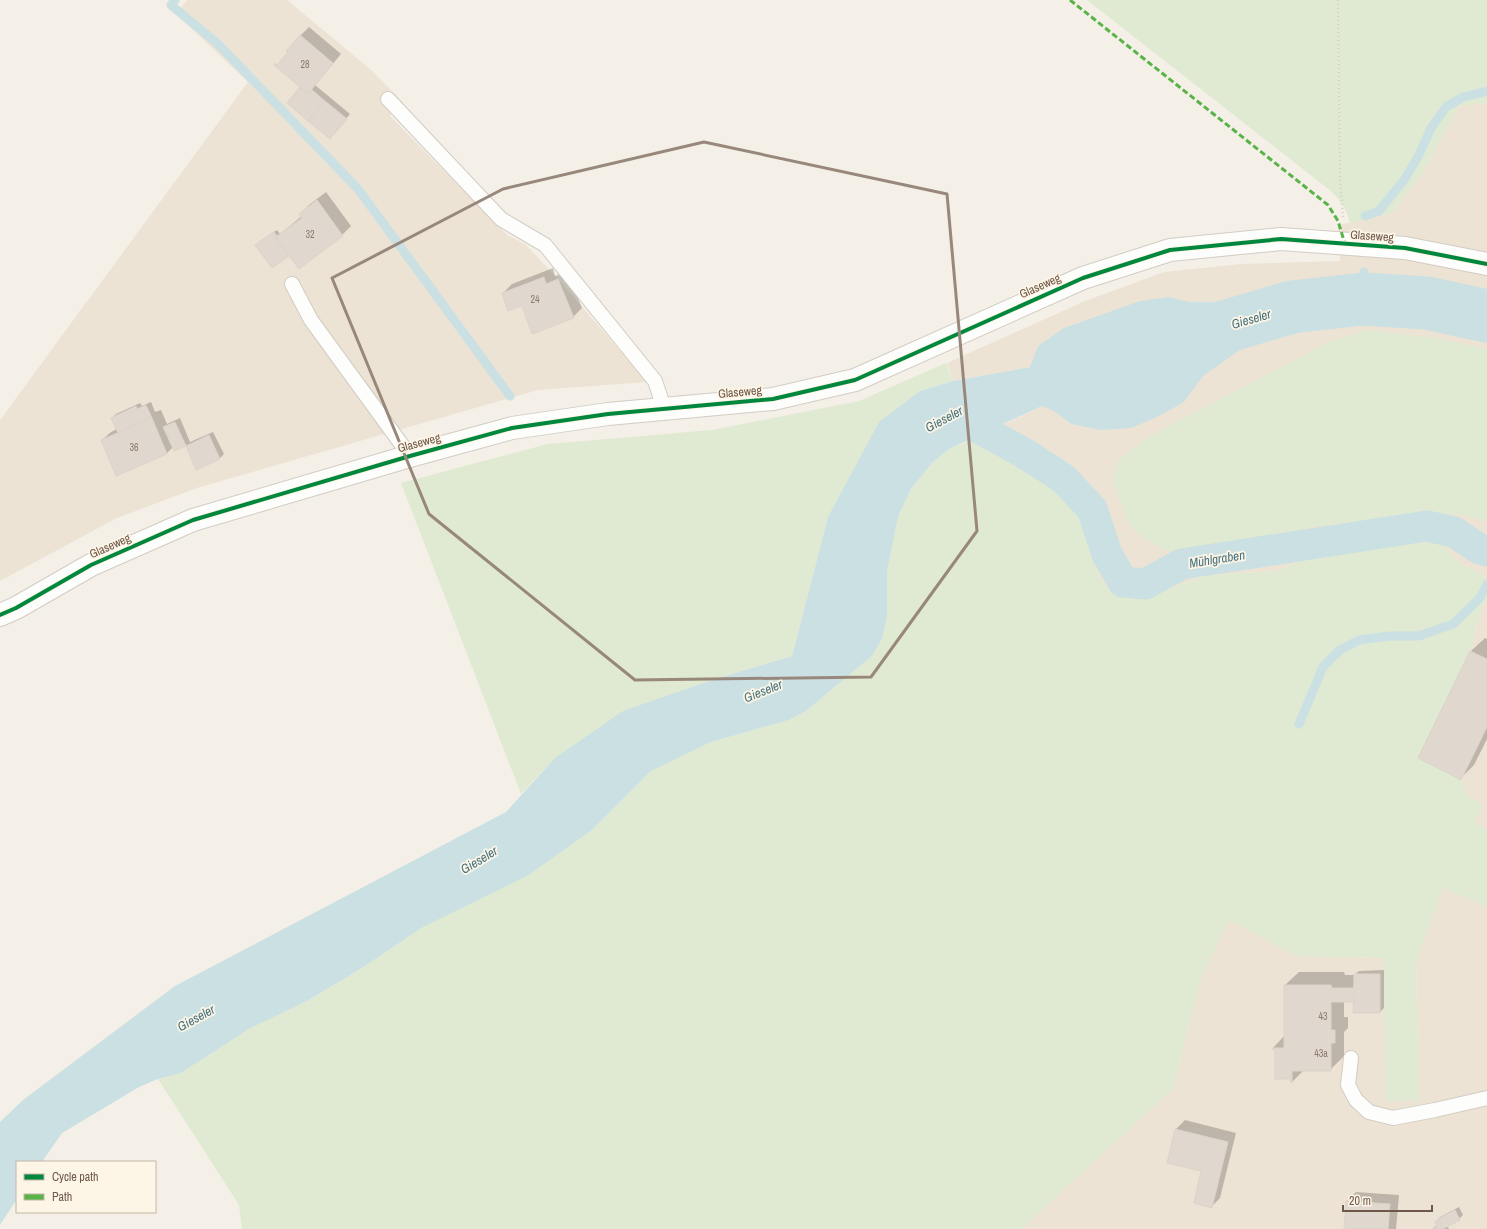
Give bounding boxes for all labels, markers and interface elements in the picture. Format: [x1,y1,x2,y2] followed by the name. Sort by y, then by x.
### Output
[300,58,310,71] house number: 28
[1350,226,1395,246] street label: Glaseweg
[305,228,315,241] house number: 32
[1017,270,1064,302] street label: Glaseweg
[530,293,540,306] house number: 24
[1229,305,1273,333] water label: Gieseler
[718,382,763,402] street label: Glaseweg
[922,402,966,436] water label: Gieseler
[396,429,443,456] street label: Glaseweg
[129,441,139,454] house number: 36
[87,530,134,562] street label: Glaseweg
[1188,546,1246,572] water label: Mühlgraben
[741,675,785,706] water label: Gieseler
[457,842,501,878] water label: Gieseler
[174,1001,218,1035] water label: Gieseler
[1318,1010,1328,1023] house number: 43
[1314,1047,1328,1060] house number: 43a
[16,1161,156,1213] legend
[52,1169,99,1185] text: Cycle path
[1343,1187,1432,1213] scale bar
[52,1189,72,1205] text: Path
[1349,1193,1371,1209] text: 20 m

